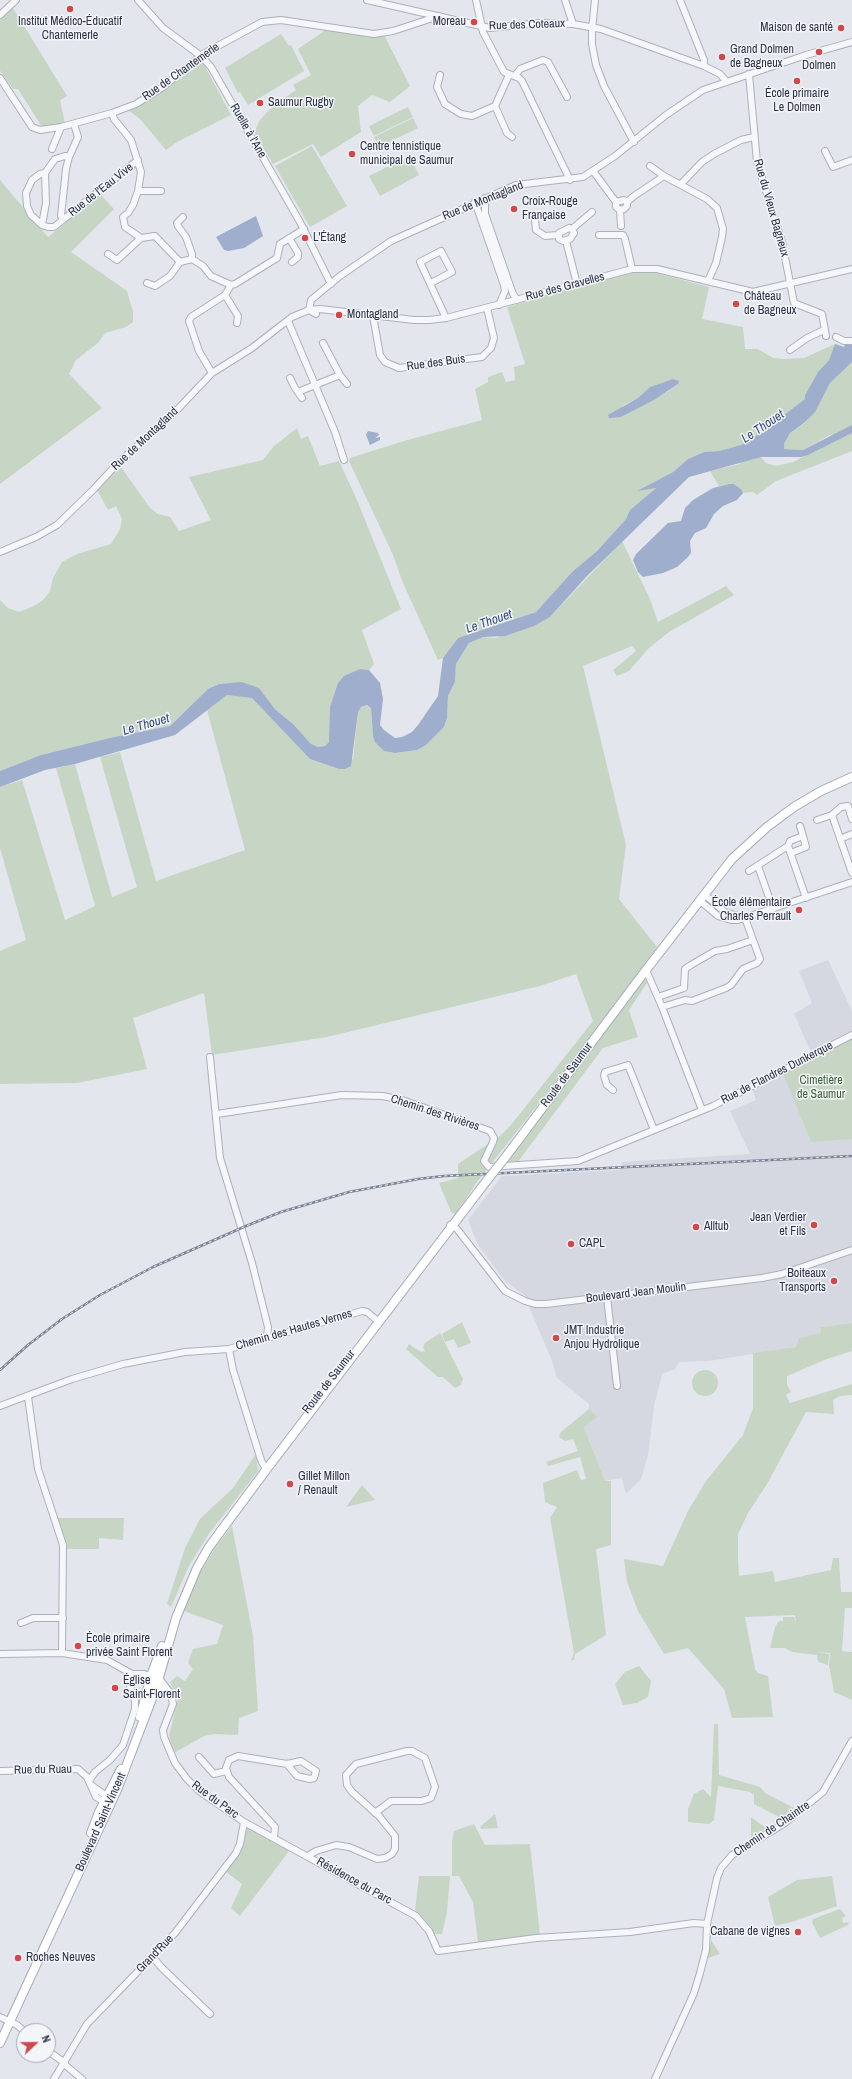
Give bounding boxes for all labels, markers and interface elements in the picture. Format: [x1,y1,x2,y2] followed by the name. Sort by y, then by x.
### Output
[65,4,75,14] marker: Institut Médico-Éducatif Chantemerle
[18,15,122,43] place label: Institut Médico-Éducatif Chantemerle
[433,15,466,29] place label: Moreau
[489,16,565,34] street label: Rue des Coteaux
[469,17,479,27] marker: Moreau
[760,21,833,35] place label: Maison de santé
[836,23,846,33] marker: Maison de santé
[140,40,222,104] street label: Rue de Chantemerle
[730,43,794,71] place label: Grand Dolmen de Bagneux
[814,47,824,57] marker: Dolmen
[717,52,727,62] marker: Grand Dolmen de Bagneux
[802,59,836,73] place label: Dolmen
[792,76,802,86] marker: École primaire Le Dolmen
[765,87,829,115] place label: École primaire Le Dolmen
[268,96,334,110] place label: Saumur Rugby
[255,98,265,108] marker: Saumur Rugby
[227,101,269,161] street label: Ruelle à l'Ane
[360,140,454,168] place label: Centre tennistique municipal de Saumur
[347,149,357,159] marker: Centre tennistique municipal de Saumur
[750,157,792,259] street label: Rue du Vieux Bagneux
[66,160,136,220] street label: Rue de l'Eau Vive
[440,178,526,224] street label: Rue de Montagland
[522,195,578,223] place label: Croix-Rouge Française
[509,204,519,214] marker: Croix-Rouge Française
[313,231,346,245] place label: L'Étang
[300,233,310,243] marker: L'Étang
[524,270,606,304] street label: Rue des Gravelles
[744,290,797,318] place label: Château de Bagneux
[731,299,741,309] marker: Château de Bagneux
[347,308,398,322] place label: Montagland
[334,310,344,320] marker: Montagland
[406,352,466,374] street label: Rue des Buis
[109,404,181,474] street label: Rue de Montagland
[739,407,787,447] water label: Le Thouet
[464,607,514,637] water label: Le Thouet
[121,711,171,739] water label: Le Thouet
[712,896,791,924] place label: École élémentaire Charles Perrault
[794,905,804,915] marker: École élémentaire Charles Perrault
[719,1039,835,1107] street label: Rue de Flandres Dunkerque
[538,1040,596,1110] street label: Route de Saumur
[797,1074,845,1102] park label: Cimetière de Saumur
[389,1092,481,1134] street label: Chemin des Rivières
[750,1211,806,1239] place label: Jean Verdier et Fils
[704,1220,729,1234] place label: Alltub
[809,1220,819,1230] marker: Jean Verdier et Fils
[691,1222,701,1232] marker: Alltub
[579,1237,605,1251] place label: CAPL
[566,1239,576,1249] marker: CAPL
[779,1267,826,1295] place label: Boiteaux Transports
[829,1276,839,1286] marker: Boiteaux Transports
[585,1280,687,1306] street label: Boulevard Jean Moulin
[234,1306,354,1354] street label: Chemin des Hautes Vernes
[564,1324,639,1352] place label: JMT Industrie Anjou Hydrolique
[551,1333,561,1343] marker: JMT Industrie Anjou Hydrolique
[300,1347,358,1417] street label: Route de Saumur
[298,1470,350,1498] place label: Gillet Millon / Renault
[285,1479,295,1489] marker: Gillet Millon / Renault
[86,1632,172,1660] place label: École primaire privée Saint Florent
[73,1641,83,1651] marker: École primaire privée Saint Florent
[123,1674,180,1702] place label: Église Saint-Florent
[110,1683,120,1693] marker: Église Saint-Florent
[14,1762,72,1778] street label: Rue du Ruau
[73,1770,129,1874] street label: Boulevard Saint-Vincent
[189,1778,241,1822] street label: Rue du Parc
[731,1798,813,1860] street label: Chemin de Chaintre
[314,1854,394,1908] street label: Résidence du Parc
[710,1925,790,1939] place label: Cabane de vignes
[793,1927,803,1937] marker: Cabane de vignes
[133,1932,177,1976] street label: Grand'Rue
[26,1951,95,1965] place label: Roches Neuves
[13,1953,23,1963] marker: Roches Neuves
[16,2023,56,2063] north arrow
[38,2033,54,2045] text: N

